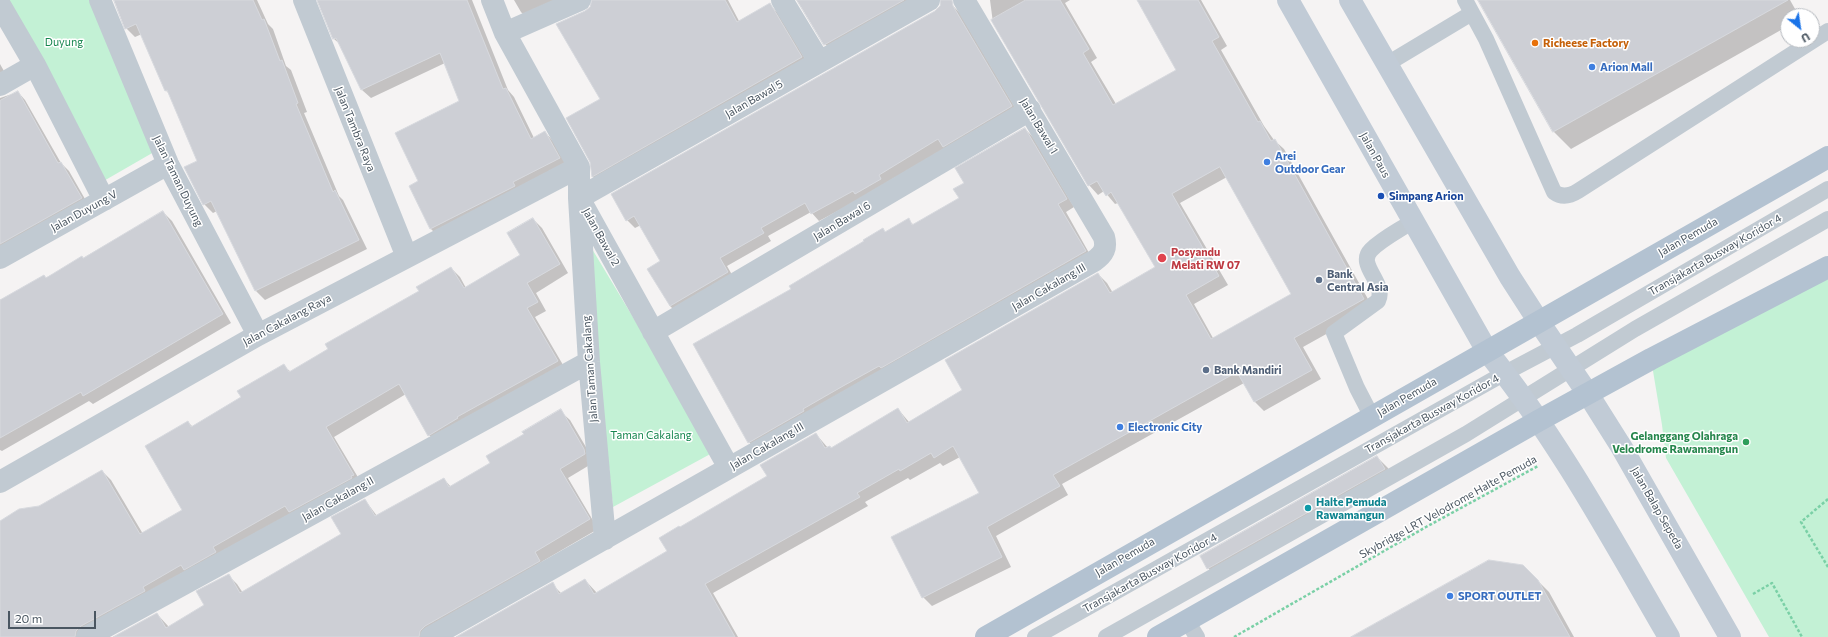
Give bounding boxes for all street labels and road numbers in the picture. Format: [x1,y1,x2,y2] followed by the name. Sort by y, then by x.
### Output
[723,77,785,121] street label: Jalan Bawal 5
[332,85,378,173] street label: Jalan Tambra Raya
[1017,96,1061,156] street label: Jalan Bawal 1
[1357,130,1393,180] street label: Jalan Paus
[150,133,206,229] street label: Jalan Taman Duyung
[48,187,120,235] street label: Jalan Duyung V
[811,199,873,243] street label: Jalan Bawal 6
[580,206,622,268] street label: Jalan Bawal 2
[1646,211,1784,299] street label: Transjakarta Busway Koridor 4
[1656,215,1720,259] street label: Jalan Pemuda
[1010,261,1088,313] street label: Jalan Cakalang III
[241,291,333,349] street label: Jalan Cakalang Raya
[580,315,600,423] street label: Jalan Taman Cakalang
[1363,371,1501,457] street label: Transjakarta Busway Koridor 4
[1375,375,1439,419] street label: Jalan Pemuda
[728,420,806,472] street label: Jalan Cakalang III
[1357,453,1539,561] street label: Skybridge LRT Velodrome Halte Pemuda
[1628,465,1686,551] street label: Jalan Balap Sepeda
[300,474,376,524] street label: Jalan Cakalang II
[1081,530,1219,616] street label: Transjakarta Busway Koridor 4
[1093,535,1157,579] street label: Jalan Pemuda

